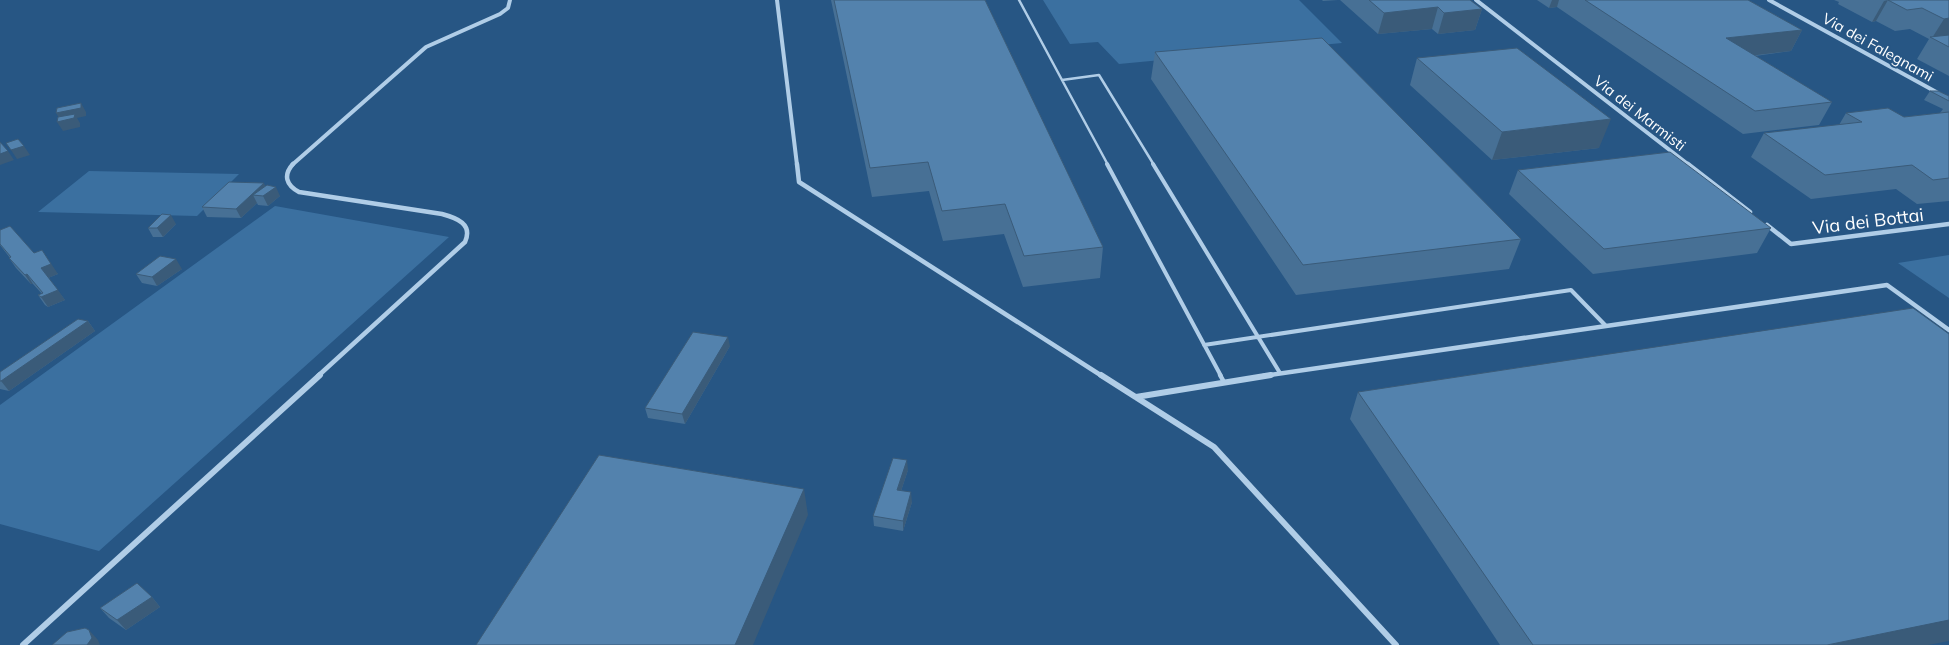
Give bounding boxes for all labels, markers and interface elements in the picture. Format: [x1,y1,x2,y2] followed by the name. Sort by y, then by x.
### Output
[1819,9,1937,85] street label: Via dei Falegnami
[1590,71,1690,155] street label: Via dei Marmisti
[1811,203,1925,239] street label: Via dei Bottai

